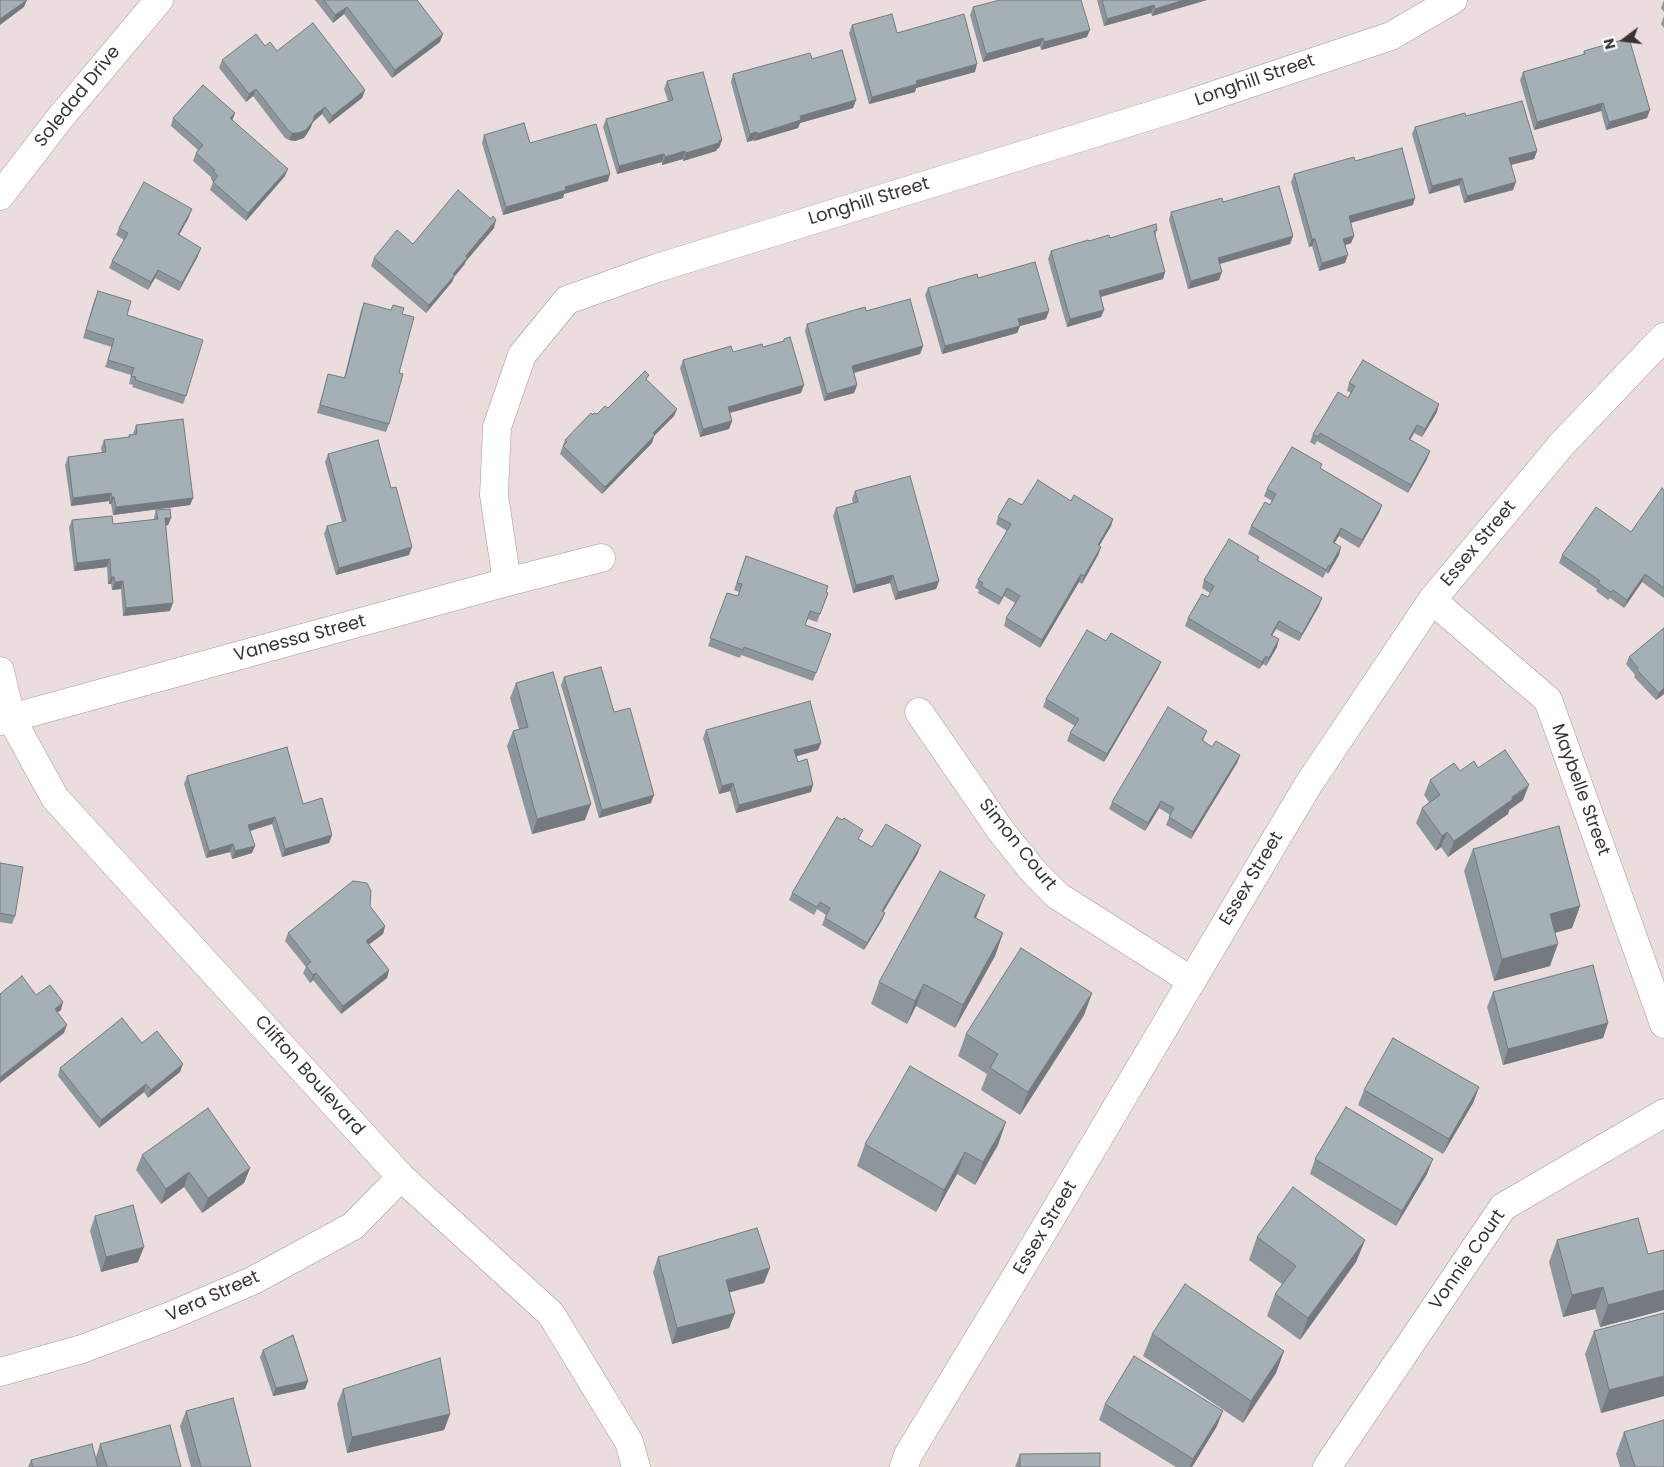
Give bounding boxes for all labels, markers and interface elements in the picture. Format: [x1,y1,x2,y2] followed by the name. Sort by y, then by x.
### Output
[1599,15,1649,65] north arrow
[1598,36,1621,52] text: N
[31,42,125,152] street label: Soledad Drive
[1192,50,1318,112] street label: Longhill Street
[806,173,932,231] street label: Longhill Street
[1437,497,1521,591] street label: Essex Street
[232,611,368,667] street label: Vanessa Street
[1546,721,1614,859] street label: Maybelle Street
[973,795,1061,895] street label: Simon Court
[1216,828,1288,930] street label: Essex Street
[249,1012,369,1140] street label: Clifton Boulevard
[1010,1177,1082,1279] street label: Essex Street
[1426,1206,1510,1314] street label: Vonnie Court
[163,1267,263,1327] street label: Vera Street

